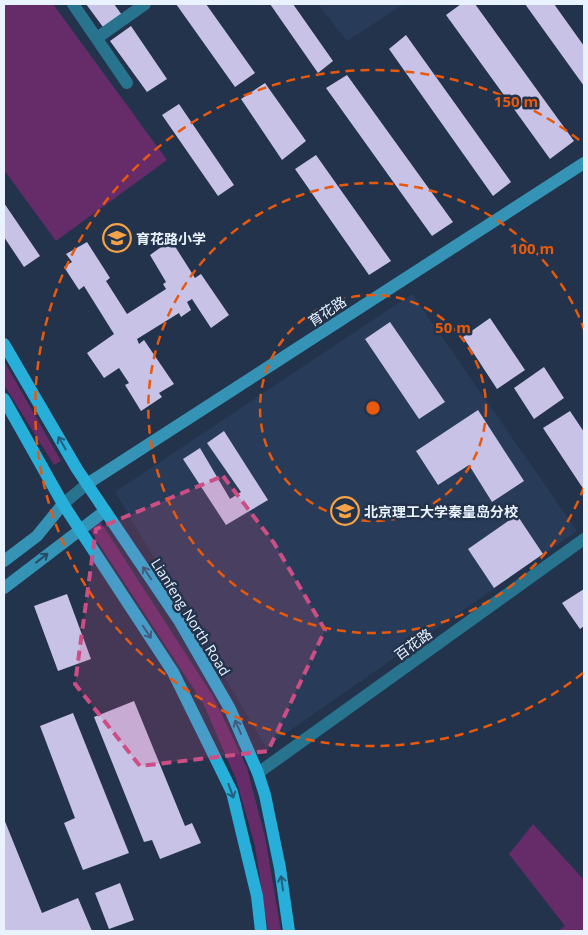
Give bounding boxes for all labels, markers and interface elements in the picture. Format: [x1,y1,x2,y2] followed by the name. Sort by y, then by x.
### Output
[494,91,538,111] text: 150 m
[102,223,132,253] school or university icon: 育花路小学
[136,229,206,248] place label: 育花路小学
[510,238,554,258] text: 100 m
[304,292,350,330] street label: 育花路
[435,317,471,337] text: 50 m
[364,399,382,417] centre of rings
[56,436,66,450] one-way arrow
[330,496,360,526] school or university icon: 北京理工大学秦皇岛分校
[364,502,518,521] place label: 北京理工大学秦皇岛分校
[35,553,48,564] one-way arrow
[147,555,235,679] street label: Lianfeng North Road
[141,566,151,580] one-way arrow
[390,624,436,664] street label: 百花路
[142,625,152,639] one-way arrow
[232,720,242,735] one-way arrow
[227,783,236,798] one-way arrow
[277,875,287,891] one-way arrow

